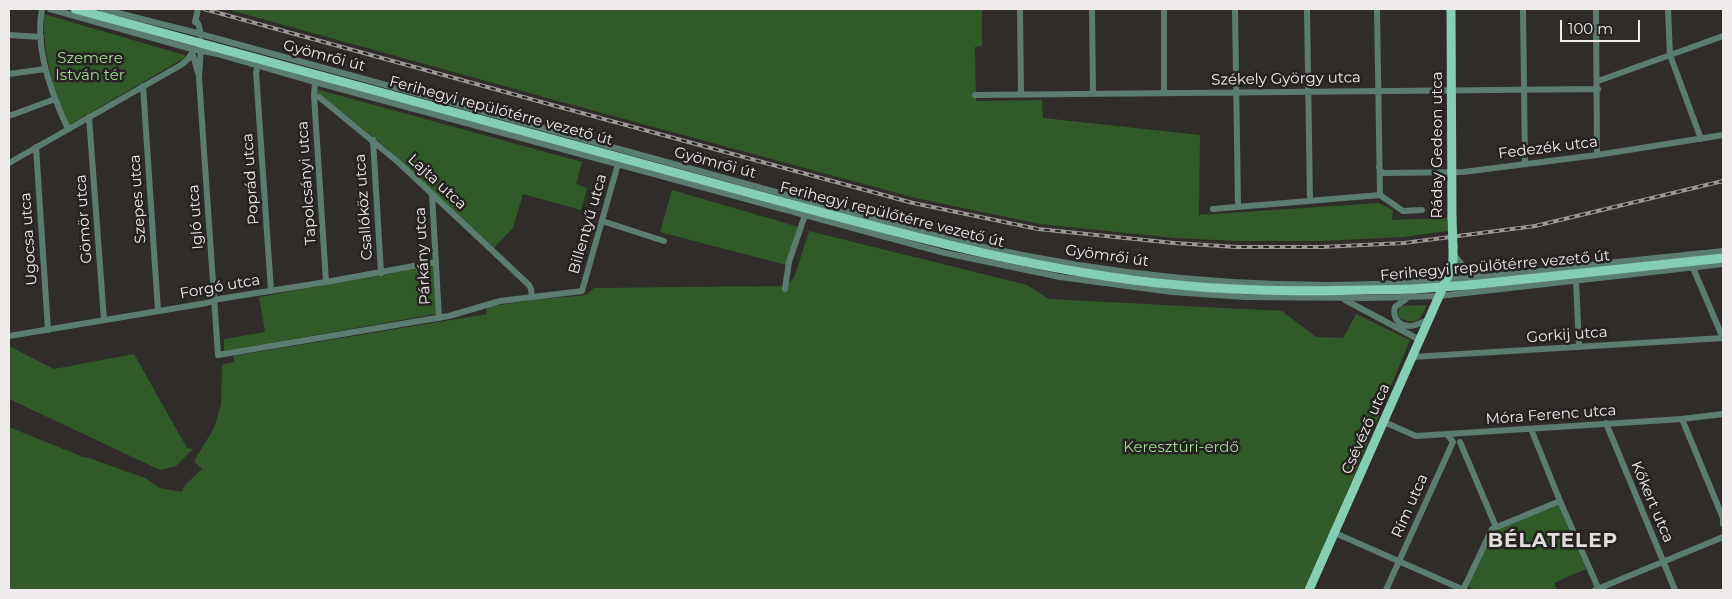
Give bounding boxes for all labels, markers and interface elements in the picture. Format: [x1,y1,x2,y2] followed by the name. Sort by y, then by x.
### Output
[1562,10,1642,42] scale bar
[1568,19,1613,38] text: 100 m
[281,36,367,76] street label: Gyömrői út
[55,50,125,85] park label: Szemere István tér
[1211,69,1361,89] street label: Székely György utca
[387,72,615,150] street label: Ferihegyi repülőtérre vezető út
[1429,72,1447,218] street label: Ráday Gedeon utca
[294,120,320,246] street label: Tapolcsányi utca
[239,133,263,225] street label: Poprád utca
[1497,133,1599,163] street label: Fedezék utca
[672,143,758,183] street label: Gyömrői út
[404,150,470,214] street label: Lajta utca
[351,153,377,261] street label: Csallóköz utca
[126,154,150,244] street label: Szepes utca
[565,172,611,276] street label: Billentyű utca
[72,174,96,264] street label: Gömör utca
[778,178,1006,252] street label: Ferihegyi repülőtérre vezető út
[185,184,207,250] street label: Igló utca
[17,192,41,286] street label: Ugocsa utca
[411,207,435,305] street label: Párkány utca
[1064,241,1150,271] street label: Gyömrői út
[1379,247,1611,285] street label: Ferihegyi repülőtérre vezető út
[178,271,262,303] street label: Forgó utca
[1526,323,1608,347] street label: Gorkij utca
[1338,381,1394,477] street label: Csévéző utca
[1485,401,1617,429] street label: Móra Ferenc utca
[1123,439,1239,457] park label: Keresztúri-erdő
[1627,459,1677,545] street label: Kőkert utca
[1388,471,1432,541] street label: Rím utca
[1487,529,1619,553] district label: BÉLATELEP

